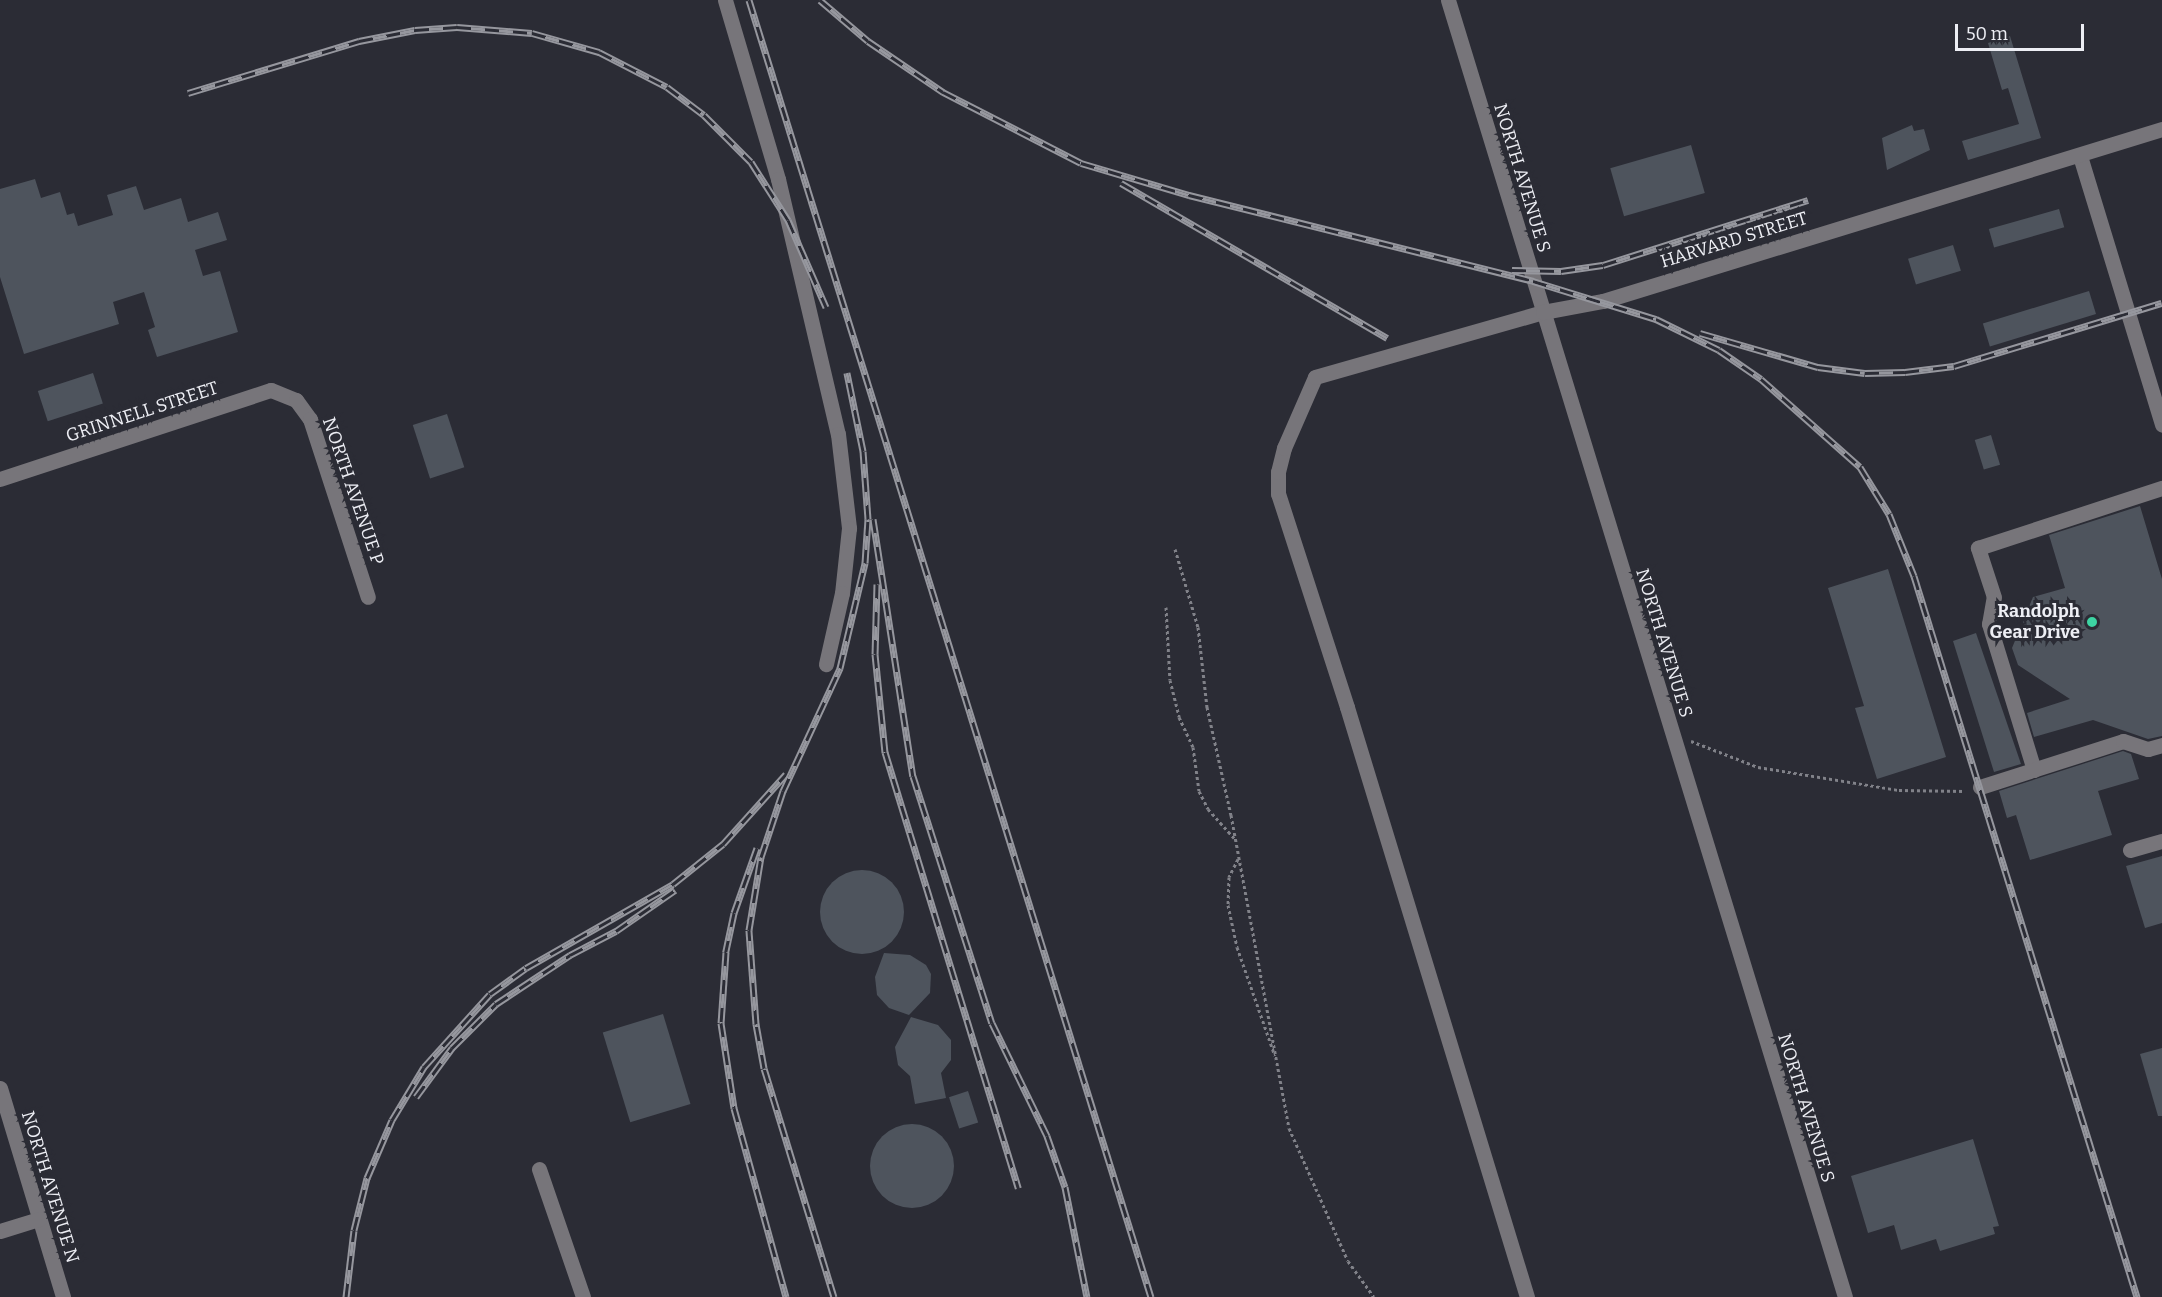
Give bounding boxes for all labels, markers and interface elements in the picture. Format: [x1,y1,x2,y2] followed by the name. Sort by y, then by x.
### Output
[1958,12,2087,50] scale bar
[1966,23,2008,45] text: 50 m
[1489,101,1555,255] street label: NORTH AVENUE S
[1658,207,1810,273] street label: HARVARD STREET
[63,377,221,447] street label: GRINNELL STREET
[318,414,388,568] street label: NORTH AVENUE P
[1631,566,1697,720] street label: NORTH AVENUE S
[1990,601,2080,644] place label: Randolph Gear Drive
[2085,615,2099,629] marker: Randolph Gear Drive
[1773,1031,1839,1185] street label: NORTH AVENUE S
[17,1108,83,1266] street label: NORTH AVENUE N

